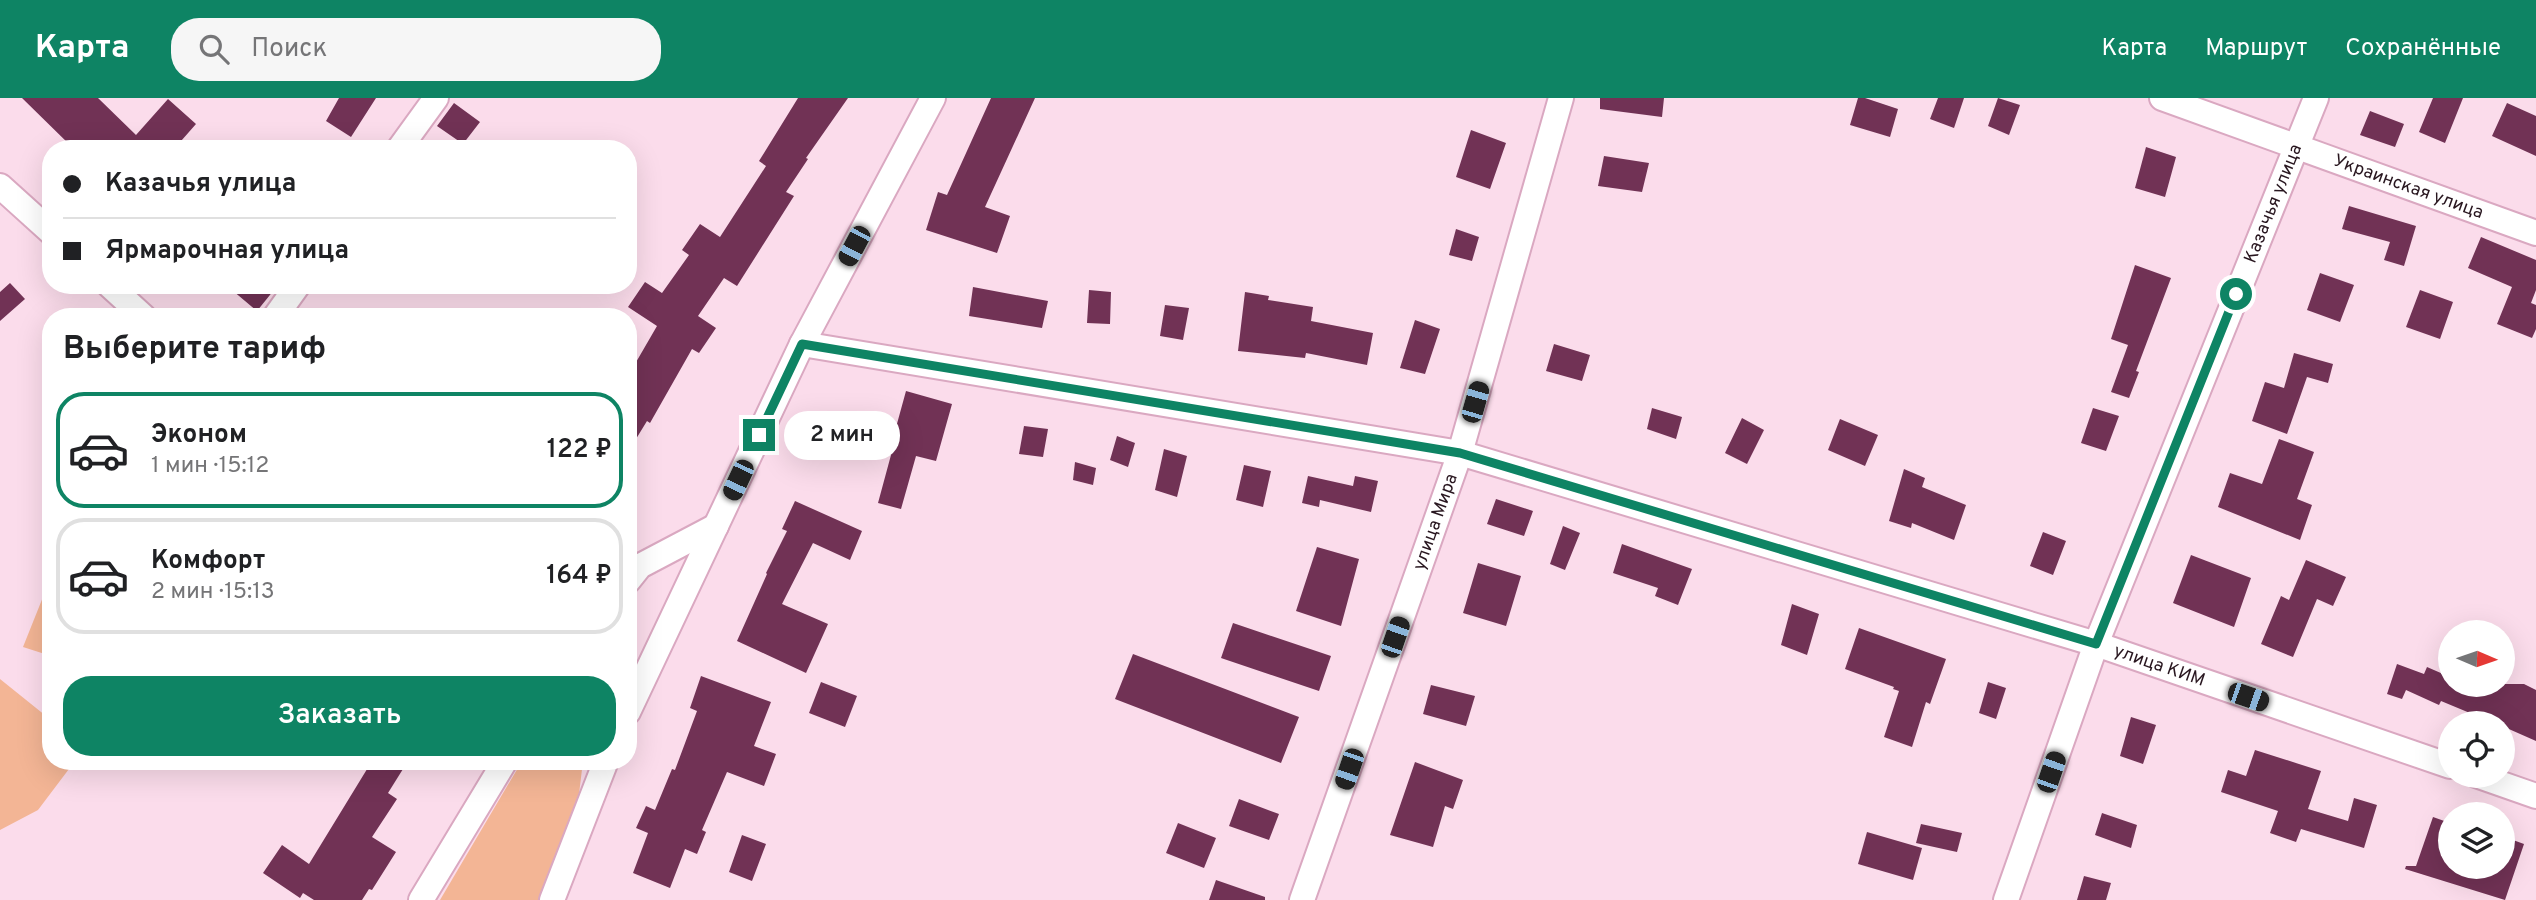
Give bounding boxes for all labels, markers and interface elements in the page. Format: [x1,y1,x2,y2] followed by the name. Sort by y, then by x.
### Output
[171,18,661,81] search box
[35,28,129,70] text: Карта
[195,30,233,68] icon: search
[251,33,327,66] text: Поиск
[2101,34,2167,64] text: Карта
[2205,34,2307,64] text: Маршрут
[2345,34,2501,64] text: Сохранённые
[2239,141,2308,267] street label: Казачья улица
[2330,149,2487,225] street label: Украинская улица
[105,168,296,201] text: Казачья улица
[835,223,874,269] car
[105,235,349,268] text: Ярмарочная улица
[2220,278,2252,310] route start
[63,330,326,370] text: Выберите тариф
[1460,379,1491,425] car
[784,410,899,460] callout: 2 мин
[67,419,130,482] icon: car
[151,419,247,452] text: Эконом
[743,419,775,451] route end
[810,421,874,450] text: 2 мин
[547,434,612,467] text: 122 ₽
[151,452,269,481] text: 1 мин · 15:12
[720,457,757,503] car
[1408,470,1463,573] street label: улица Мира
[67,545,130,608] icon: car
[151,545,265,578] text: Комфорт
[546,560,612,593] text: 164 ₽
[151,578,275,607] text: 2 мин · 15:13
[1379,614,1412,660] car
[2438,620,2515,696] north arrow
[2438,620,2515,879] map controls
[2111,639,2208,692] street label: улица КИМ
[63,676,616,756] button: Заказать
[2225,680,2272,714] car
[2438,711,2515,788] button: locate
[1333,746,1366,792] car
[2035,749,2068,795] car
[2438,802,2515,879] button: layers

